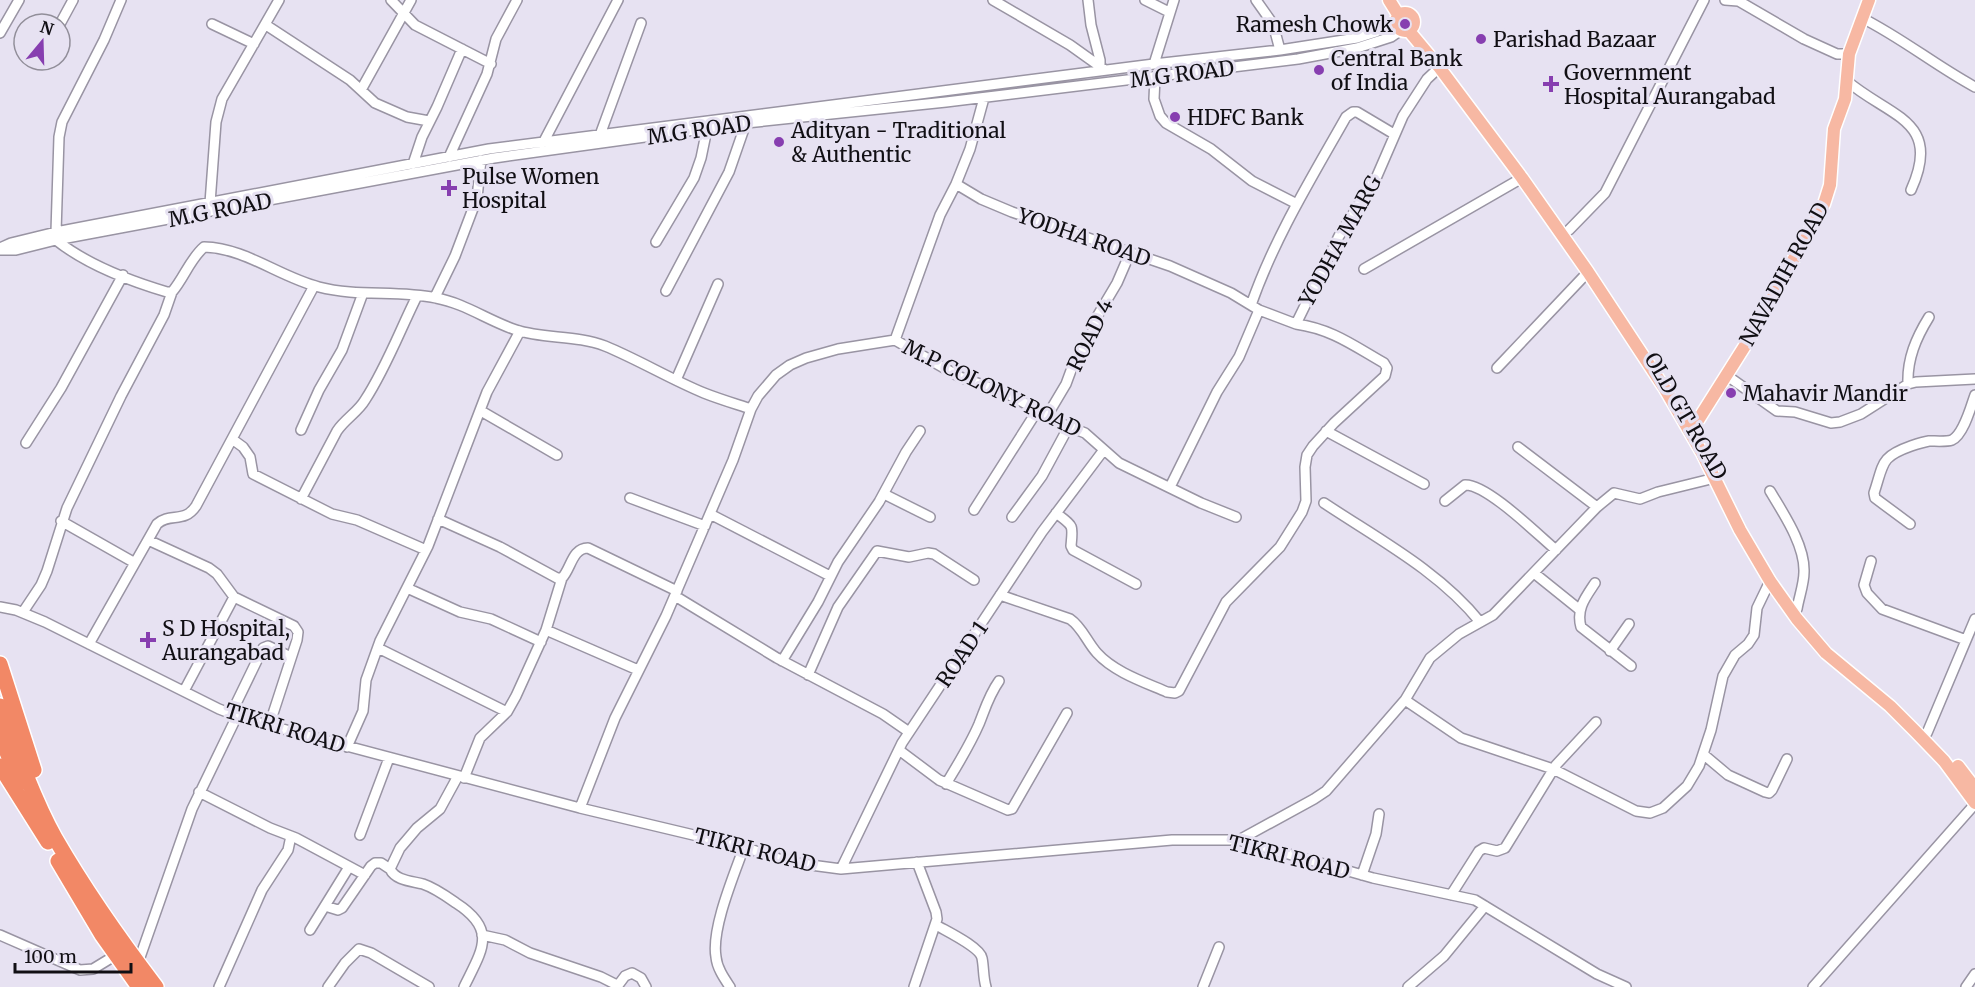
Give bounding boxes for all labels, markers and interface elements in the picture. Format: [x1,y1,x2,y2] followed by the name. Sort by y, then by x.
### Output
[1236,11,1394,38] place label: Ramesh Chowk
[12,12,72,72] north arrow
[38,16,56,39] text: N
[1398,17,1412,31] marker: Ramesh Chowk
[1493,26,1657,53] place label: Parishad Bazaar
[1474,32,1488,46] marker: Parishad Bazaar
[1331,45,1463,96] place label: Central Bank of India
[1128,54,1236,94] street label: M.G ROAD
[1564,59,1776,110] place label: Government Hospital Aurangabad
[1312,63,1326,77] marker: Central Bank of India
[1542,75,1560,93] marker: Government Hospital Aurangabad
[1187,104,1304,131] place label: HDFC Bank
[645,109,753,151] street label: M.G ROAD
[1168,110,1182,124] marker: HDFC Bank
[790,117,1007,168] place label: Adityan - Traditional & Authentic
[772,135,786,149] marker: Adityan - Traditional & Authentic
[462,163,600,214] place label: Pulse Women Hospital
[1292,171,1387,312] street label: YODHA MARG
[440,179,458,197] marker: Pulse Women Hospital
[166,187,274,233] street label: M.G ROAD
[1733,197,1835,351] street label: NAVADIH ROAD
[1013,201,1154,273] street label: YODHA ROAD
[1061,294,1119,376] street label: ROAD 4
[898,333,1086,443] street label: M.P COLONY ROAD
[1639,347,1733,485] street label: OLD GT ROAD
[1743,380,1908,407] place label: Mahavir Mandir
[1724,386,1738,400] marker: Mahavir Mandir
[161,615,290,666] place label: S D Hospital, Aurangabad
[930,616,994,692] street label: ROAD 1
[139,631,157,649] marker: S D Hospital, Aurangabad
[221,697,349,759] street label: TIKRI ROAD
[691,822,819,878] street label: TIKRI ROAD
[1225,829,1353,885] street label: TIKRI ROAD
[15,936,130,974] scale bar
[24,945,77,968] text: 100 m

